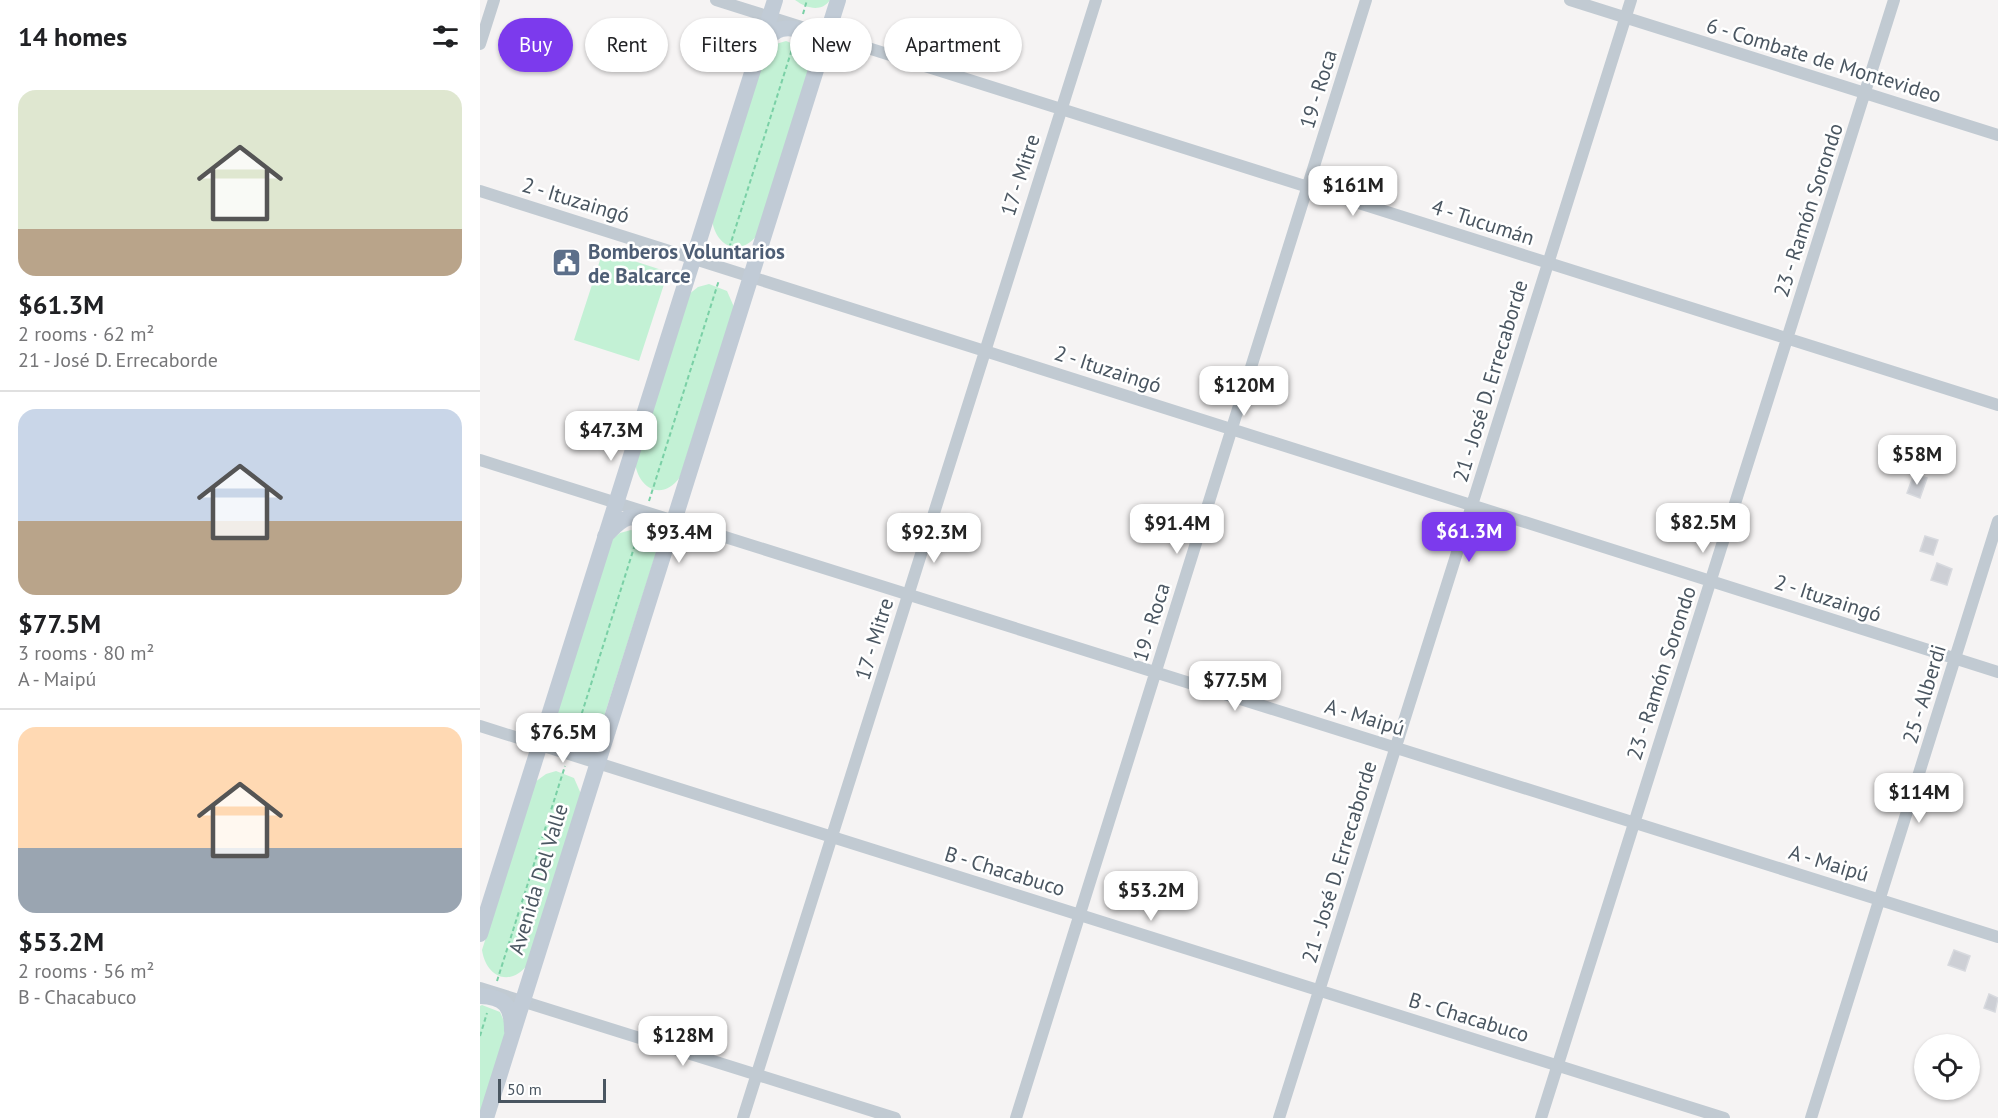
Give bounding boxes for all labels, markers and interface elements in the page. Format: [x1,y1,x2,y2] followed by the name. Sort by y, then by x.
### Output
[1703,11,1945,109] street label: 6 - Combate de Montevideo
[498,18,573,72] chip: Buy
[585,18,668,72] chip: Rent
[680,18,778,72] chip: Filters
[790,18,872,72] chip: New
[884,18,1022,72] chip: Apartment
[18,20,127,53] text: 14 homes
[429,20,462,53] icon: filters
[1293,46,1343,132] street label: 19 - Roca
[1767,120,1849,300] street label: 23 - Ramón Sorondo
[186,129,294,237] icon: home
[994,131,1046,219] street label: 17 - Mitre
[1311,166,1395,217] pin: $161M
[519,171,633,229] street label: 2 - Ituzaingó
[1322,172,1384,198] text: $161M
[1428,193,1538,251] street label: 4 - Tucumán
[588,238,785,289] place label: Bomberos Voluntarios de Balcarce
[551,247,583,279] public building icon: Bomberos Voluntarios de Balcarce
[1446,277,1534,485] street label: 21 - José D. Errecaborde
[18,288,104,321] text: $61.3M
[18,321,154,347] text: 2 rooms · 62 m²
[1051,339,1165,399] street label: 2 - Ituzaingó
[18,347,218,373] text: 21 - José D. Errecaborde
[1202,366,1286,417] pin: $120M
[1213,372,1275,398] text: $120M
[562,411,660,462] pin: $47.3M
[579,417,643,443] text: $47.3M
[1881,435,1953,486] pin: $58M
[1892,441,1942,467] text: $58M
[186,448,294,556] icon: home
[1654,503,1752,554] pin: $82.5M
[1128,504,1226,555] pin: $91.4M
[1670,509,1736,535] text: $82.5M
[1144,510,1210,536] text: $91.4M
[1420,512,1518,563] pin: $61.3M
[630,513,728,564] pin: $93.4M
[885,513,983,564] pin: $92.3M
[1436,518,1502,544] text: $61.3M
[646,519,712,545] text: $93.4M
[901,519,967,545] text: $92.3M
[1771,568,1885,628] street label: 2 - Ituzaingó
[1126,579,1176,665] street label: 19 - Roca
[1620,583,1702,763] street label: 23 - Ramón Sorondo
[849,595,899,683] street label: 17 - Mitre
[18,607,101,640] text: $77.5M
[18,640,154,666] text: 3 rooms · 80 m²
[1896,641,1952,747] street label: 25 - Alberdi
[1186,661,1284,712] pin: $77.5M
[18,666,96,692] text: A - Maipú
[1203,667,1267,693] text: $77.5M
[1322,692,1408,742] street label: A - Maipú
[514,713,612,764] pin: $76.5M
[530,719,596,745] text: $76.5M
[1295,758,1383,966] street label: 21 - José D. Errecaborde
[186,766,294,874] icon: home
[1877,773,1961,824] pin: $114M
[1888,779,1950,805] text: $114M
[502,800,574,958] street label: Avenida Del Valle
[1786,838,1872,888] street label: A - Maipú
[942,840,1068,902] street label: B - Chacabuco
[1102,871,1200,922] pin: $53.2M
[1118,877,1184,903] text: $53.2M
[18,925,104,958] text: $53.2M
[18,958,154,984] text: 2 rooms · 56 m²
[18,984,136,1010] text: B - Chacabuco
[1406,986,1532,1048] street label: B - Chacabuco
[641,1016,725,1067] pin: $128M
[652,1022,714,1048] text: $128M
[1914,1034,1980,1100] map controls
[1914,1034,1980,1100] button: locate
[498,1076,606,1104] scale bar
[507,1079,542,1099] text: 50 m

